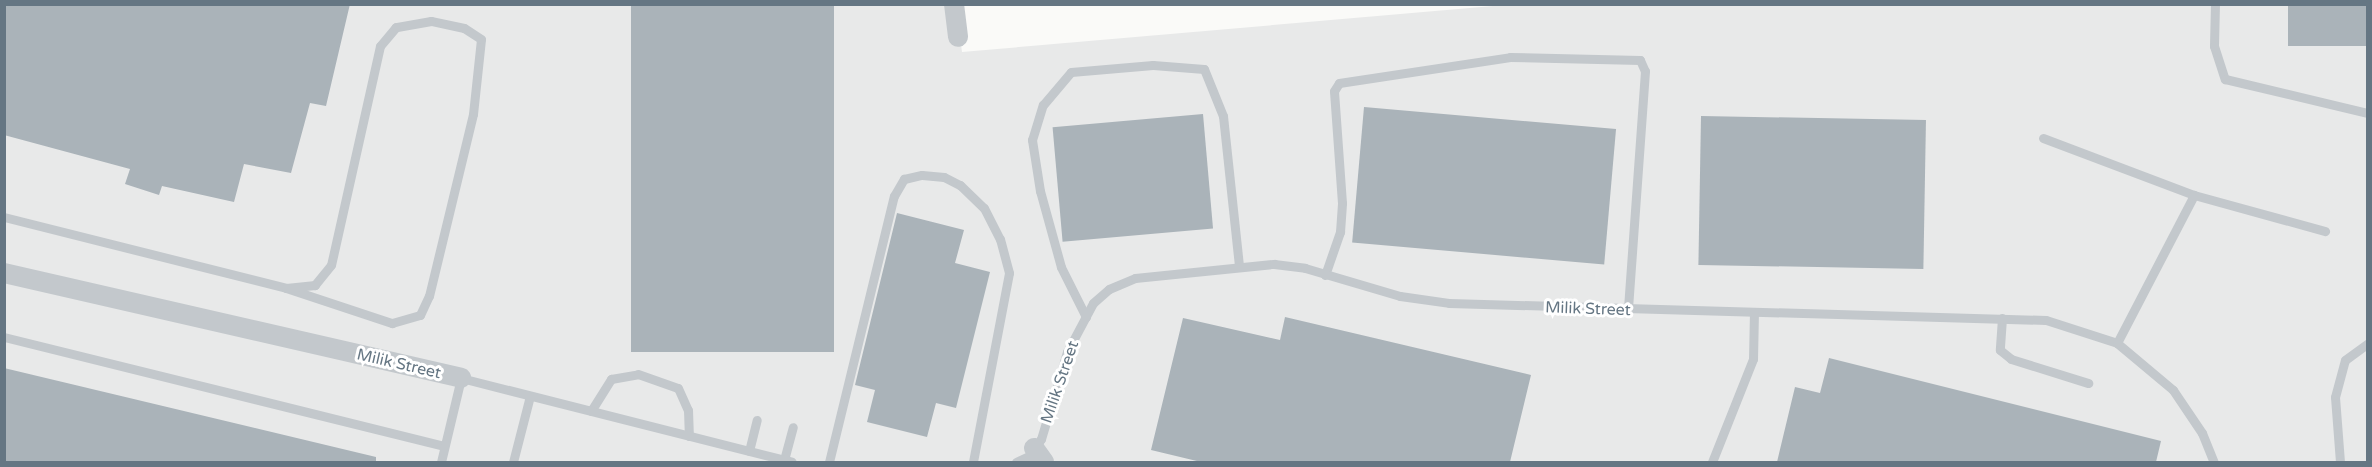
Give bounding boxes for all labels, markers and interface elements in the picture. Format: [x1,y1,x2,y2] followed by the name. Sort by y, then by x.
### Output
[1545,298,1631,320] street label: Milik Street
[1037,338,1083,426] street label: Milik Street
[355,345,443,383] street label: Milik Street

